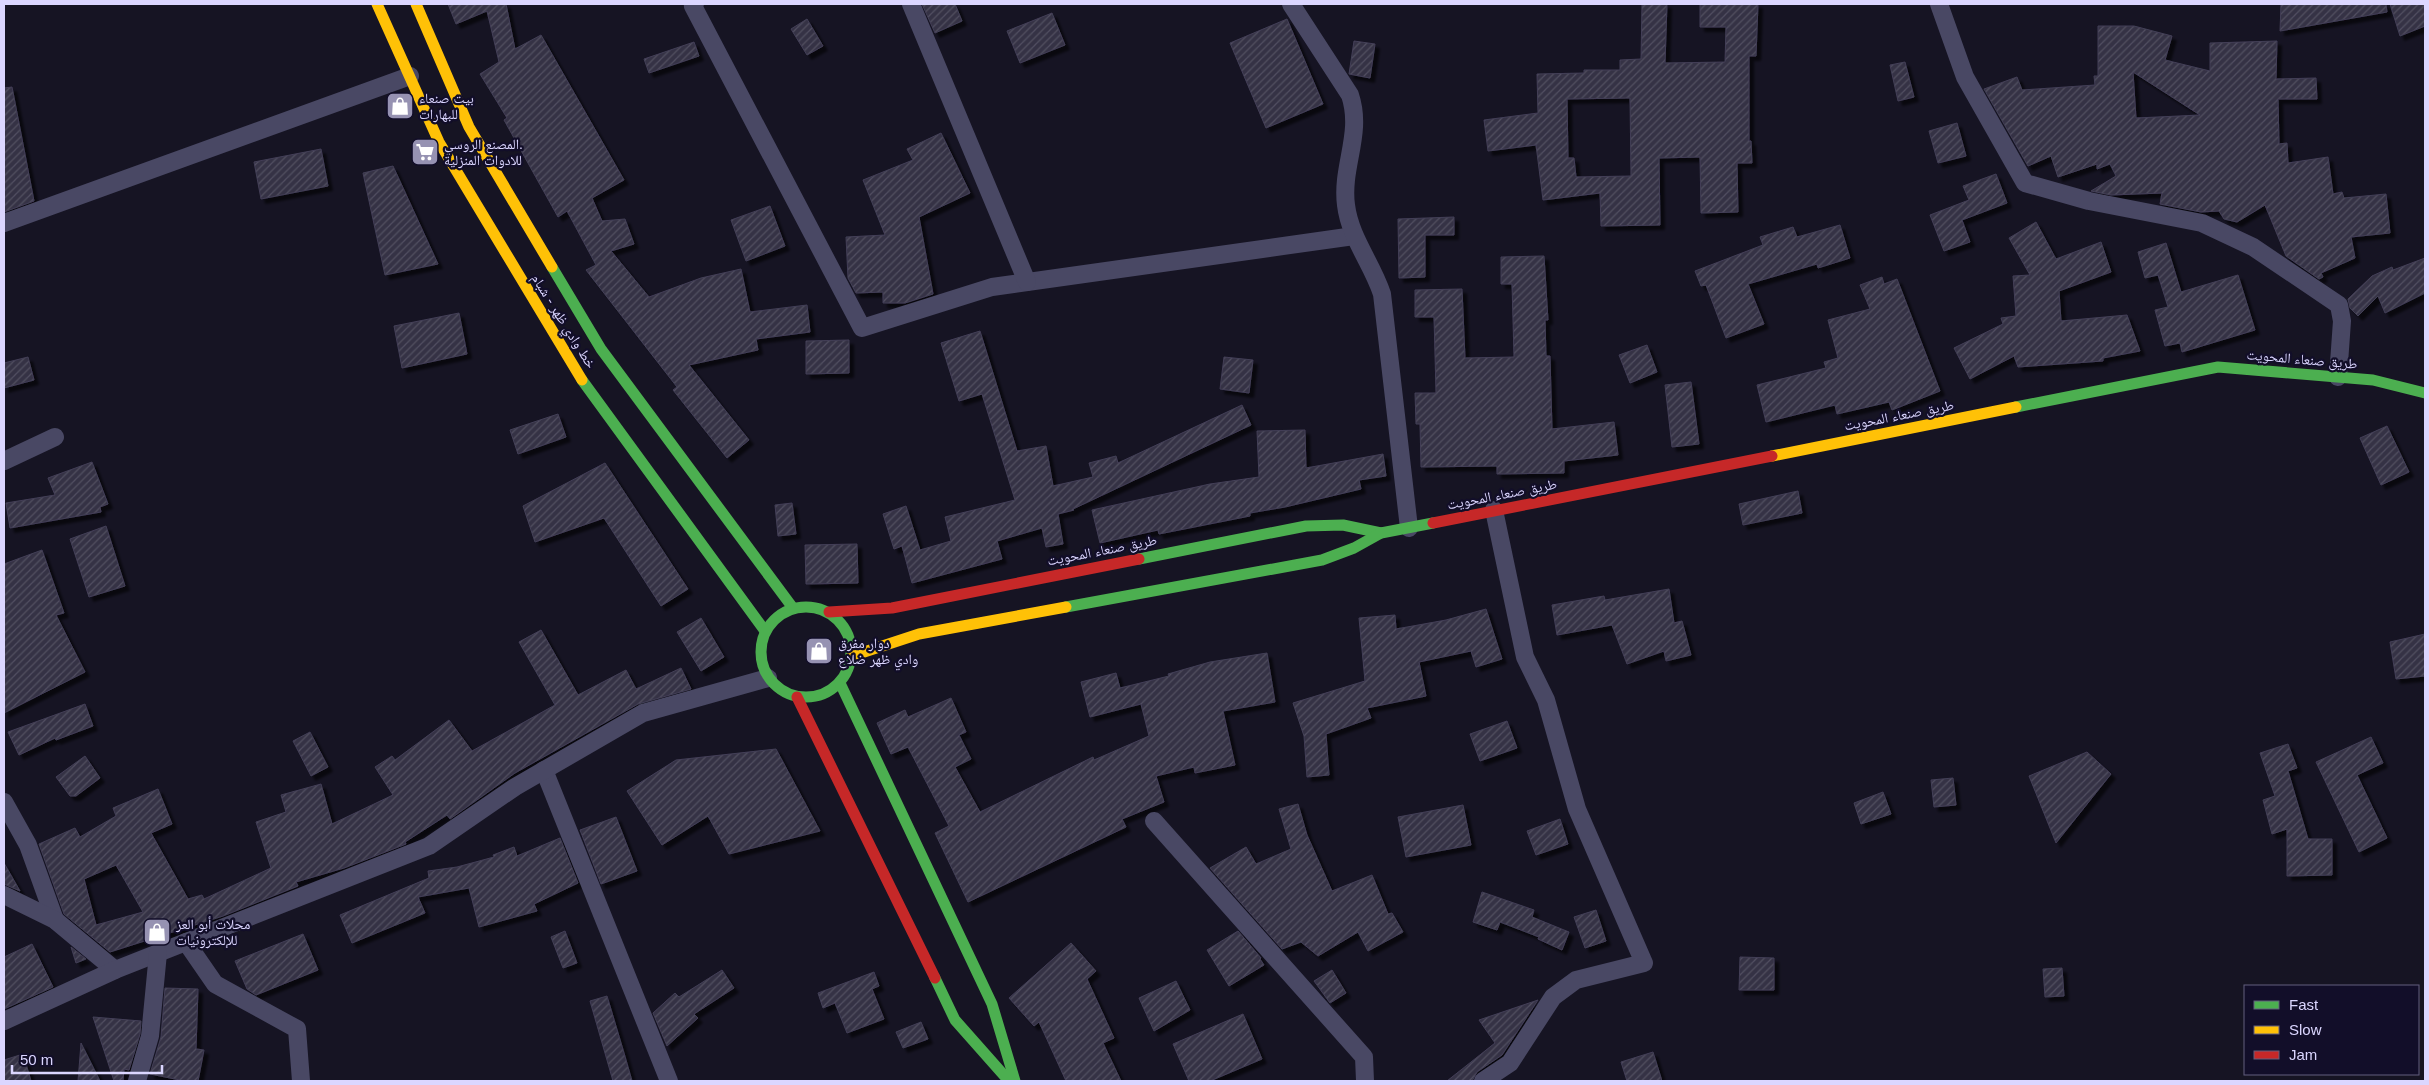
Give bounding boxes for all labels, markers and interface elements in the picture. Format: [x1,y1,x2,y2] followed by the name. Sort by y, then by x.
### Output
[419,90,474,123] place label: بيت صنعاء للبهارات
[385,91,415,121] shop icon: بيت صنعاء للبهارات
[444,136,523,169] place label: المصنع الروسي. للادوات المنزلية
[410,137,440,167] supermarket icon: المصنع الروسي. للادوات المنزلية
[526,271,600,373] street label: خط وادي ظهر - شبام
[2246,346,2358,374] street label: طريق صنعاء المحويت
[1843,397,1955,435] street label: طريق صنعاء المحويت
[1446,476,1558,514] street label: طريق صنعاء المحويت
[1046,532,1158,570] street label: طريق صنعاء المحويت
[838,635,918,671] place label: دوار مفرق وادي ظهر ضلاع
[804,636,834,666] shop icon: دوار مفرق وادي ظهر ضلاع
[175,916,250,949] place label: محلات أبو العز للإلكترونيات
[142,917,172,947] shop icon: محلات أبو العز للإلكترونيات
[2244,985,2419,1075] legend
[2289,996,2319,1013] text: Fast
[2289,1021,2322,1038] text: Slow
[12,1042,162,1074] scale bar
[2289,1046,2317,1063] text: Jam
[20,1051,53,1068] text: 50 m

